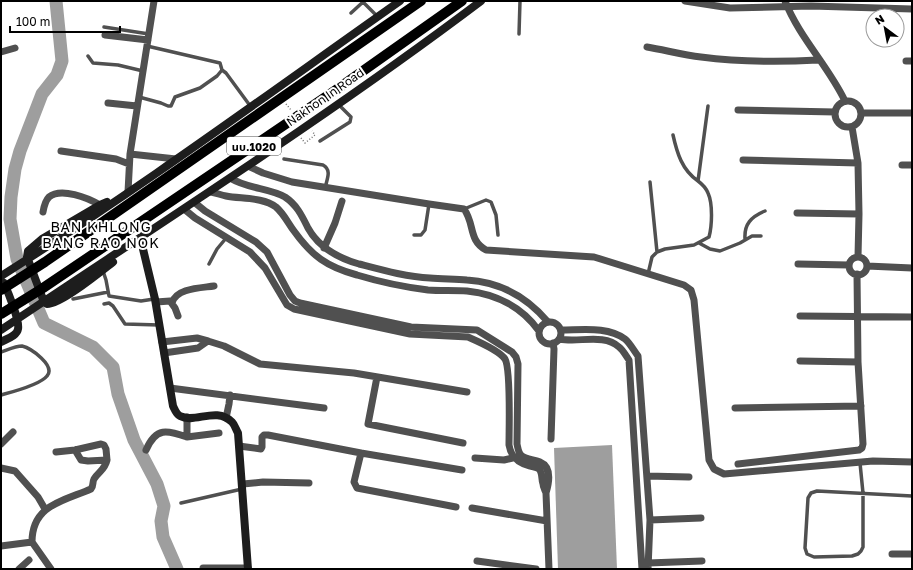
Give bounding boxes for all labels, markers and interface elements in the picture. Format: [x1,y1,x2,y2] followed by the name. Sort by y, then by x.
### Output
[10,8,120,34] scale bar
[865,8,905,48] north arrow
[872,11,886,27] text: N
[16,14,50,29] text: 100 m
[283,65,367,129] street label: Nakhon In Road
[227,137,281,155] road number: นบ.1020
[42,218,160,251] district label: BAN KHLONG BANG RAO NOK

